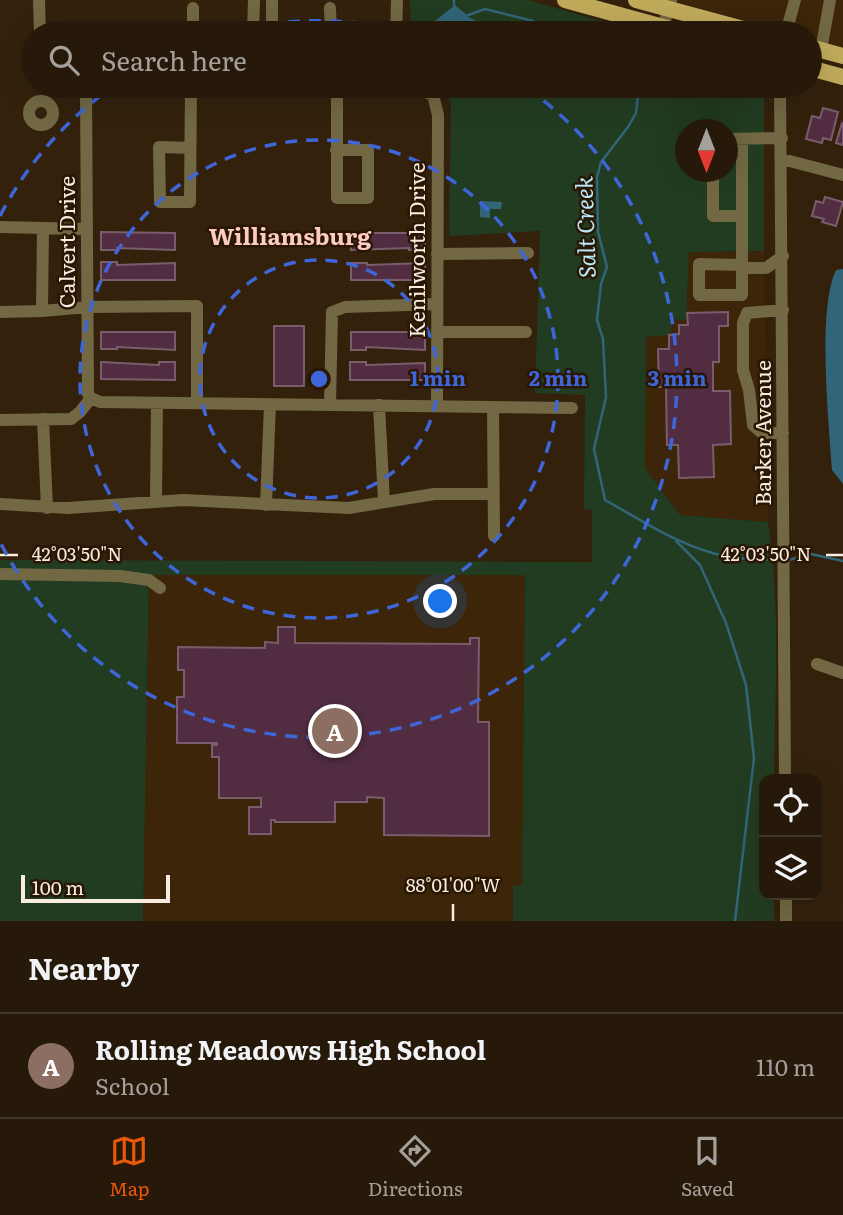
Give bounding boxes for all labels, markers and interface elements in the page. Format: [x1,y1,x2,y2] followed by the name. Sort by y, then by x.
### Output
[21,21,822,98] search box
[101,40,247,79] text: Search here
[45,41,83,79] icon: search
[675,119,738,182] north arrow
[400,162,431,338] street label: Kenilworth Drive
[565,175,603,279] water label: Salt Creek
[50,176,81,308] street label: Calvert Drive
[209,218,372,252] district label: Williamsburg
[746,360,777,506] street label: Barker Avenue
[410,361,466,392] text: 1 min
[529,361,588,392] text: 2 min
[647,361,707,392] text: 3 min
[307,367,331,391] centre of rings
[32,540,122,567] text: 42°03'50"N
[721,540,811,567] text: 42°03'50"N
[423,584,457,618] your location
[312,705,358,757] pin: A
[759,774,822,900] map controls
[759,774,822,837] button: locate
[759,837,822,900] button: layers
[406,871,501,898] text: 88°01'00"W
[21,872,170,904] scale bar
[32,873,84,901] text: 100 m
[28,945,139,989] text: Nearby
[95,1029,486,1068] text: Rolling Meadows High School
[42,1049,60,1083] text: A
[756,1049,815,1083] text: 110 m
[95,1068,169,1102] text: School
[109,1132,150,1202] tab: Map
[368,1132,463,1202] tab: Directions
[681,1132,734,1202] tab: Saved

